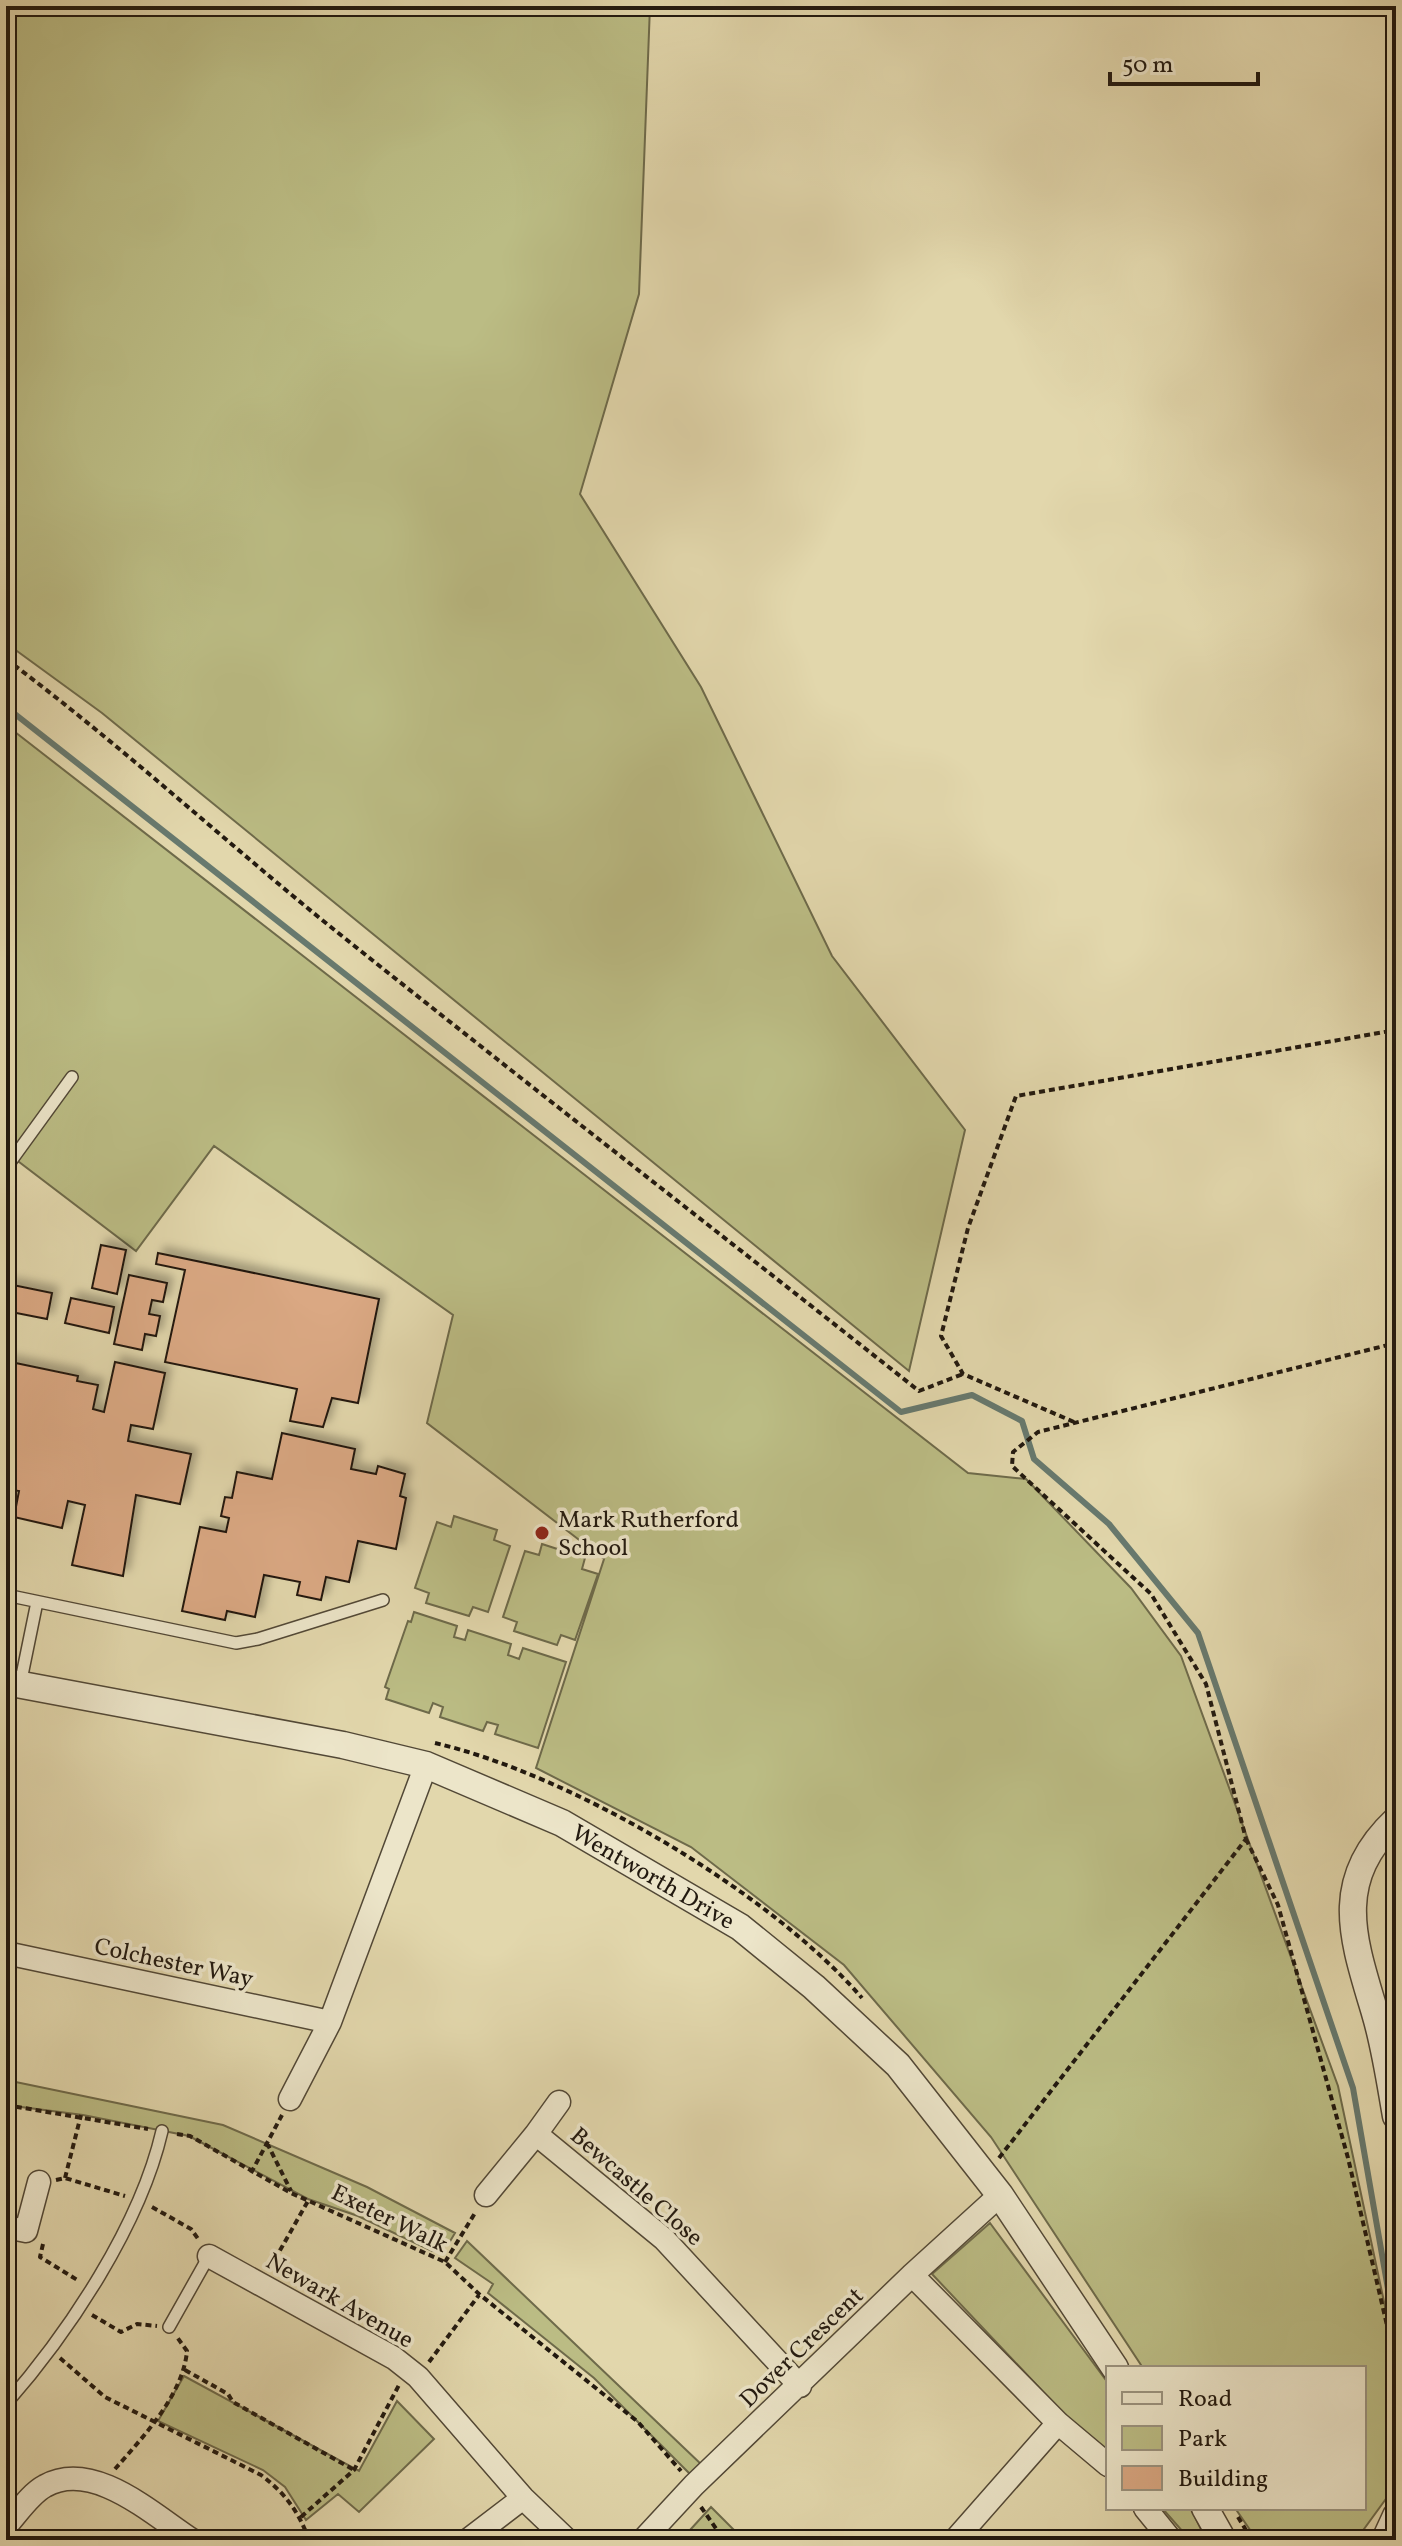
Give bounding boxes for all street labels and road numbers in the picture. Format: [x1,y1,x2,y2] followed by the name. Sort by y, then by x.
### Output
[565,1817,740,1939] street label: Wentworth Drive
[91,1931,256,1997] street label: Colchester Way
[562,2120,710,2255] street label: Bewcastle Close
[325,2177,453,2263] street label: Exeter Walk
[259,2246,419,2358] street label: Newark Avenue
[733,2280,872,2417] street label: Dover Crescent

